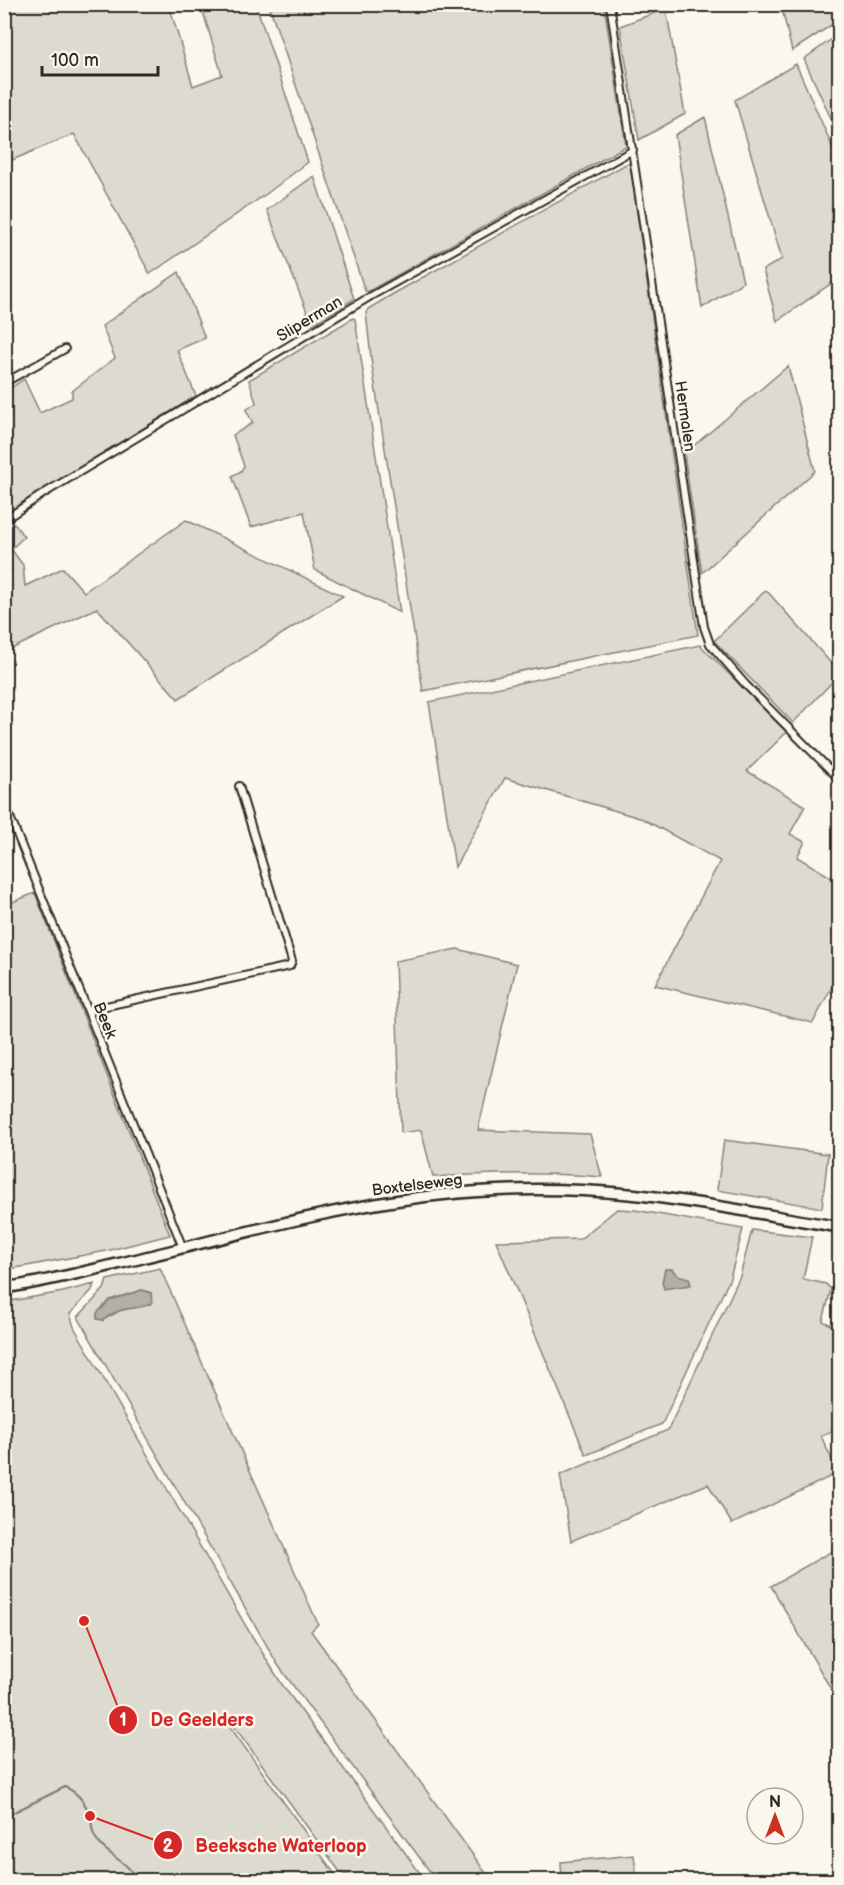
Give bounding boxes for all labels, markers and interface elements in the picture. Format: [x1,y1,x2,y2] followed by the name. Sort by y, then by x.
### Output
[42,39,158,77] scale bar
[51,50,99,71] text: 100 m
[274,292,346,346] street label: Sliperman
[670,380,699,453] street label: Hermalen
[89,999,121,1042] street label: Beek
[371,1170,464,1200] street label: Boxtelseweg
[108,1702,265,1738] callout: De Geelders
[119,1710,127,1731] text: 1
[150,1710,254,1731] text: De Geelders
[745,1786,805,1846] north arrow
[769,1793,781,1812] text: N
[153,1827,378,1863] callout: Beeksche Waterloop
[163,1836,174,1857] text: 2
[195,1836,367,1857] text: Beeksche Waterloop

